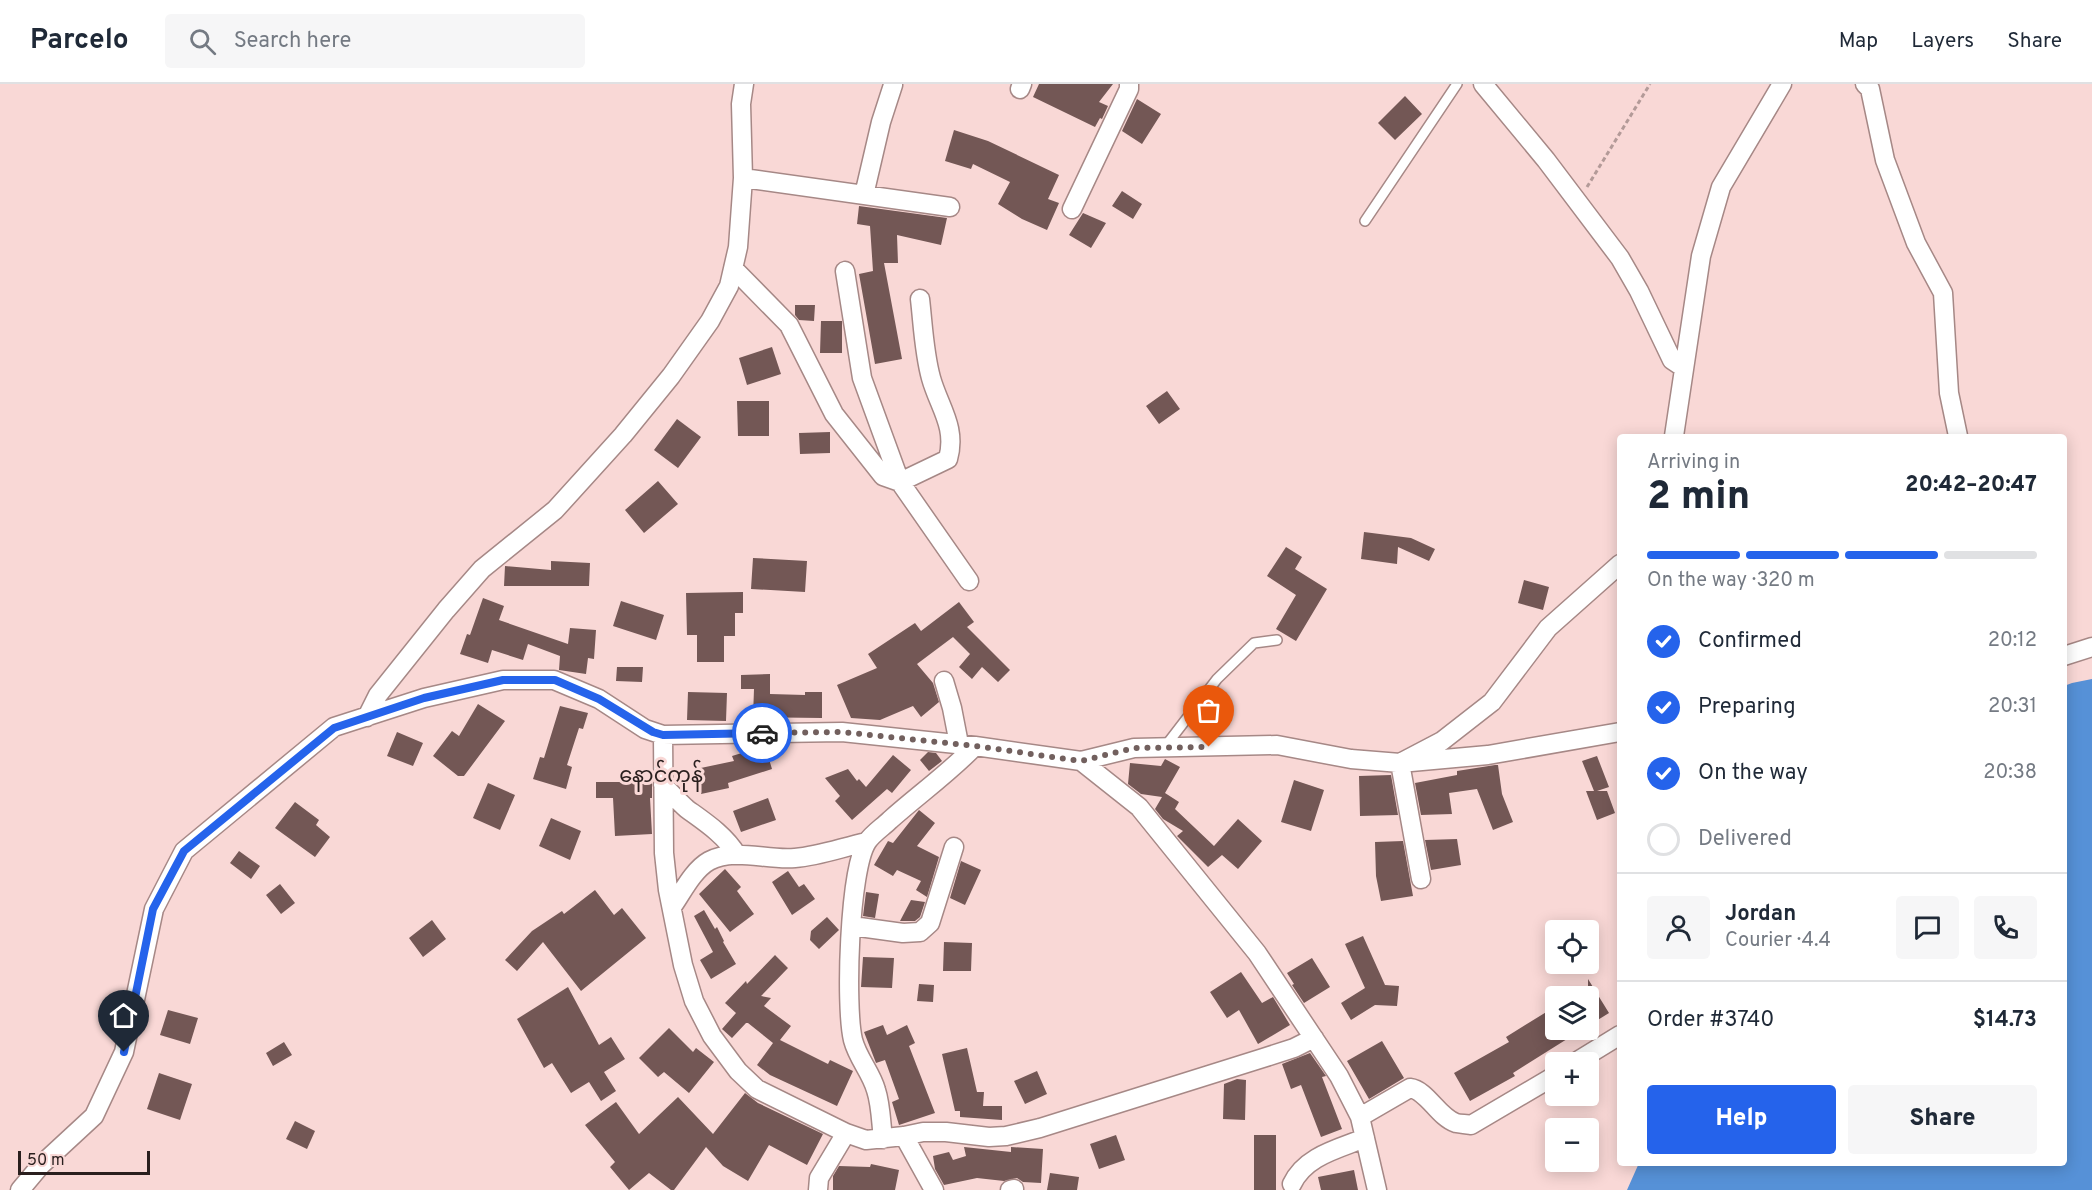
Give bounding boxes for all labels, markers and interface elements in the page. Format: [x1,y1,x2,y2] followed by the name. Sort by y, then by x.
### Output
[165,14,585,68] search box
[30,23,129,59] text: Parcelo
[186,25,219,58] icon: search
[234,28,351,55] text: Search here
[1839,28,1878,55] text: Map
[1911,28,1974,55] text: Layers
[2007,28,2062,55] text: Share
[1647,450,1740,476] text: Arriving in
[1905,472,2037,499] text: 20:42–20:47
[1647,474,1750,523] text: 2 min
[1647,568,1815,594] text: On the way · 320 m
[1647,625,1680,658] icon: check
[1698,628,1802,655] text: Confirmed
[1988,628,2037,654] text: 20:12
[1183,685,1234,747] pin
[1647,691,1680,724] icon: check
[1192,694,1225,727] icon: bag
[1698,694,1796,721] text: Preparing
[1988,694,2037,720] text: 20:31
[732,703,792,763] courier
[746,717,779,750] icon: car
[1647,757,1680,790] icon: check
[619,759,703,792] district label: နောင်ကုန်
[1698,760,1808,787] text: On the way
[1983,760,2037,786] text: 20:38
[1698,826,1792,853] text: Delivered
[1647,896,1710,959] button: person
[1896,896,1959,959] button: chat
[1974,896,2037,959] button: phone
[1725,901,1796,928] text: Jordan
[1545,920,1599,1172] map controls
[1545,920,1599,974] button: locate
[1725,928,1831,954] text: Courier · 4.4
[1545,986,1599,1040] button: layers
[98,990,149,1052] pin
[107,999,140,1032] icon: home
[1647,1007,1774,1034] text: Order #3740
[1973,1007,2037,1034] text: $14.73
[1545,1052,1599,1106] button: +
[1647,1085,1836,1154] button: Help
[1848,1085,2037,1154] button: Share
[1545,1118,1599,1172] button: −
[18,1148,150,1176] scale bar
[27,1151,65,1171] text: 50 m

